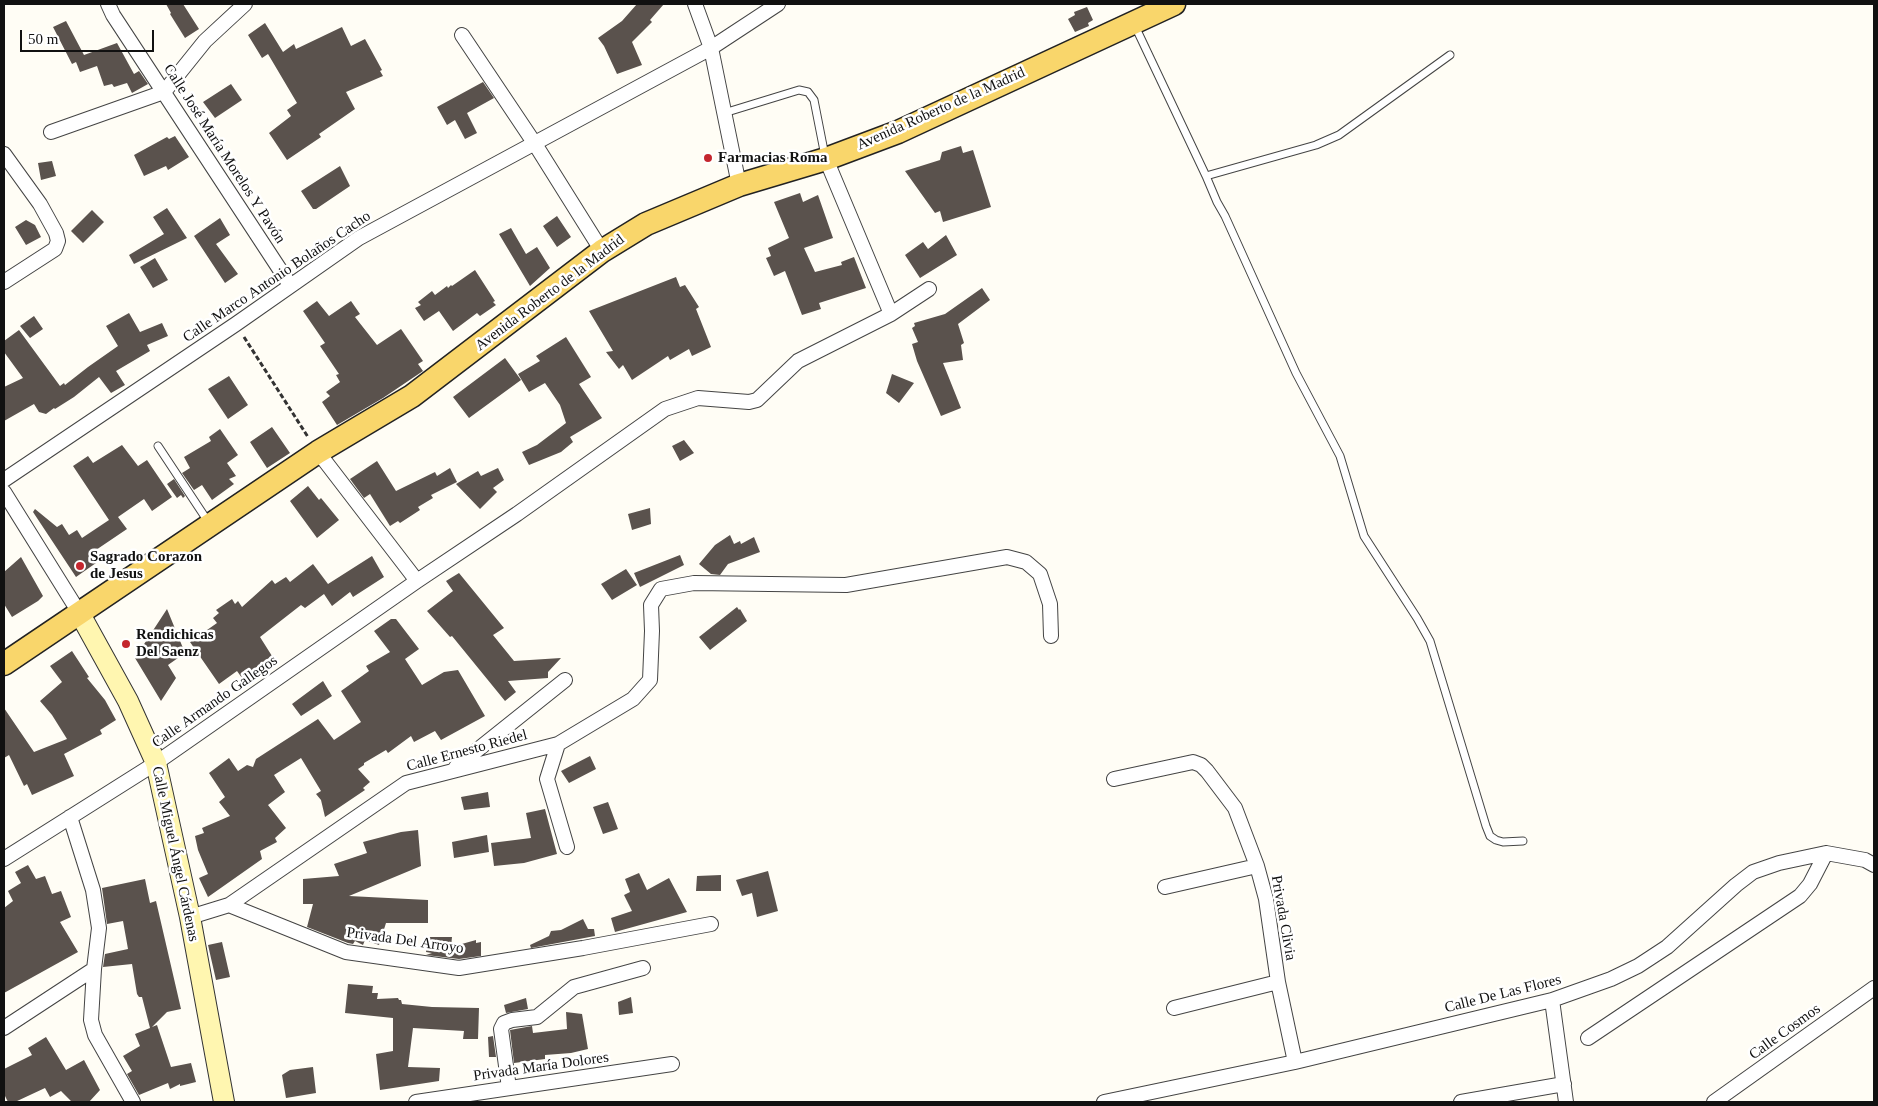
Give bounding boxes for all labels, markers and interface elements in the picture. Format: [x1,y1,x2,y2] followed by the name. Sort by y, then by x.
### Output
[22,20,156,52] scale bar
[28,31,58,47] text: 50 m
[159,61,289,247] street label: Calle José María Morelos Y Pavón
[854,64,1028,154] street label: Avenida Roberto de la Madrid
[718,149,828,167] place label: Farmacias Roma
[702,152,714,164] marker: Farmacias Roma
[180,207,374,347] street label: Calle Marco Antonio Bolaños Cacho
[472,231,628,355] street label: Avenida Roberto de la Madrid
[90,548,202,583] place label: Sagrado Corazon de Jesus
[74,560,86,572] marker: Sagrado Corazon de Jesus
[136,626,214,661] place label: Rendichicas Del Saenz
[120,638,132,650] marker: Rendichicas Del Saenz
[149,652,281,752] street label: Calle Armando Gallegos
[405,726,529,776] street label: Calle Ernesto Riedel
[148,765,202,943] street label: Calle Miguel Ángel Cárdenas
[1267,874,1299,962] street label: Privada Clivia
[345,924,465,958] street label: Privada Del Arroyo
[1443,971,1563,1017] street label: Calle De Las Flores
[1746,1000,1824,1064] street label: Calle Cosmos
[472,1049,610,1085] street label: Privada María Dolores

